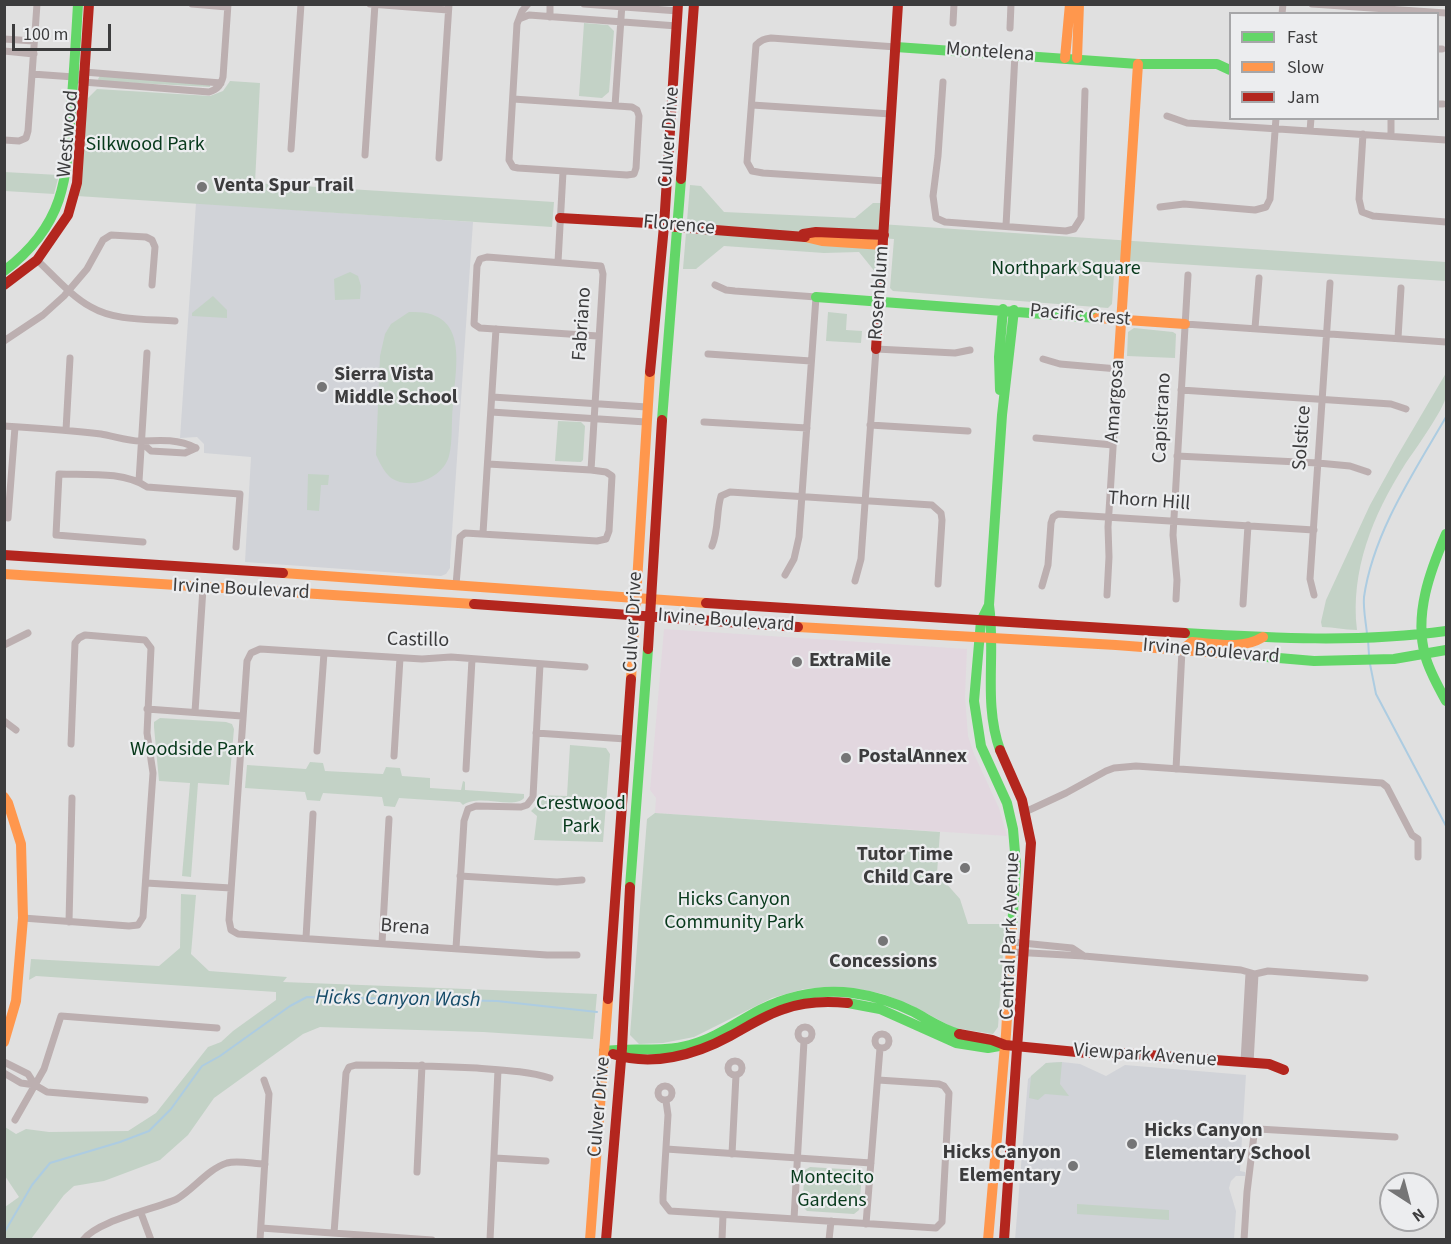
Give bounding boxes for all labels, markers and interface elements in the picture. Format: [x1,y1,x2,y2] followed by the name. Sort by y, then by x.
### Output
[15,12,114,50] scale bar
[1229,12,1439,120] legend
[23,22,68,47] text: 100 m
[1287,25,1318,50] text: Fast
[945,38,1035,68] street label: Montelena
[1287,55,1324,80] text: Slow
[1287,85,1320,110] text: Jam
[655,86,685,188] street label: Culver Drive
[53,89,85,179] street label: Westwood
[85,134,205,158] park label: Silkwood Park
[214,175,354,199] place label: Venta Spur Trail
[195,180,209,194] marker: Venta Spur Trail
[642,211,716,241] street label: Florence
[865,245,895,341] street label: Rosenblum
[991,258,1141,282] park label: Northpark Square
[568,286,598,362] street label: Fabriano
[1029,300,1131,332] street label: Pacific Crest
[1101,359,1131,443] street label: Amargosa
[334,364,458,411] place label: Sierra Vista Middle School
[1149,372,1177,464] street label: Capistrano
[315,380,329,394] marker: Sierra Vista Middle School
[1289,405,1317,471] street label: Solstice
[1107,487,1191,517] street label: Thorn Hill
[619,571,649,673] street label: Culver Drive
[172,574,310,606] street label: Irvine Boulevard
[657,604,795,638] street label: Irvine Boulevard
[387,628,449,654] street label: Castillo
[1142,634,1280,670] street label: Irvine Boulevard
[809,650,891,674] place label: ExtraMile
[790,655,804,669] marker: ExtraMile
[130,739,254,763] park label: Woodside Park
[858,746,967,770] place label: PostalAnnex
[839,751,853,765] marker: PostalAnnex
[536,793,626,840] park label: Crestwood Park
[857,844,953,891] place label: Tutor Time Child Care
[996,852,1026,1020] street label: Central Park Avenue
[958,861,972,875] marker: Tutor Time Child Care
[664,889,804,936] park label: Hicks Canyon Community Park
[380,914,430,942] street label: Brena
[876,934,890,948] marker: Concessions
[829,951,937,975] place label: Concessions
[315,986,481,1014] water label: Hicks Canyon Wash
[1073,1039,1217,1073] street label: Viewpark Avenue
[584,1056,616,1158] street label: Culver Drive
[1144,1120,1310,1167] place label: Hicks Canyon Elementary School
[1125,1137,1139,1151] marker: Hicks Canyon Elementary School
[942,1142,1061,1189] place label: Hicks Canyon Elementary
[1066,1159,1080,1173] marker: Hicks Canyon Elementary
[790,1167,874,1214] park label: Montecito Gardens
[1379,1172,1439,1232] north arrow
[1408,1203,1429,1227] text: N

